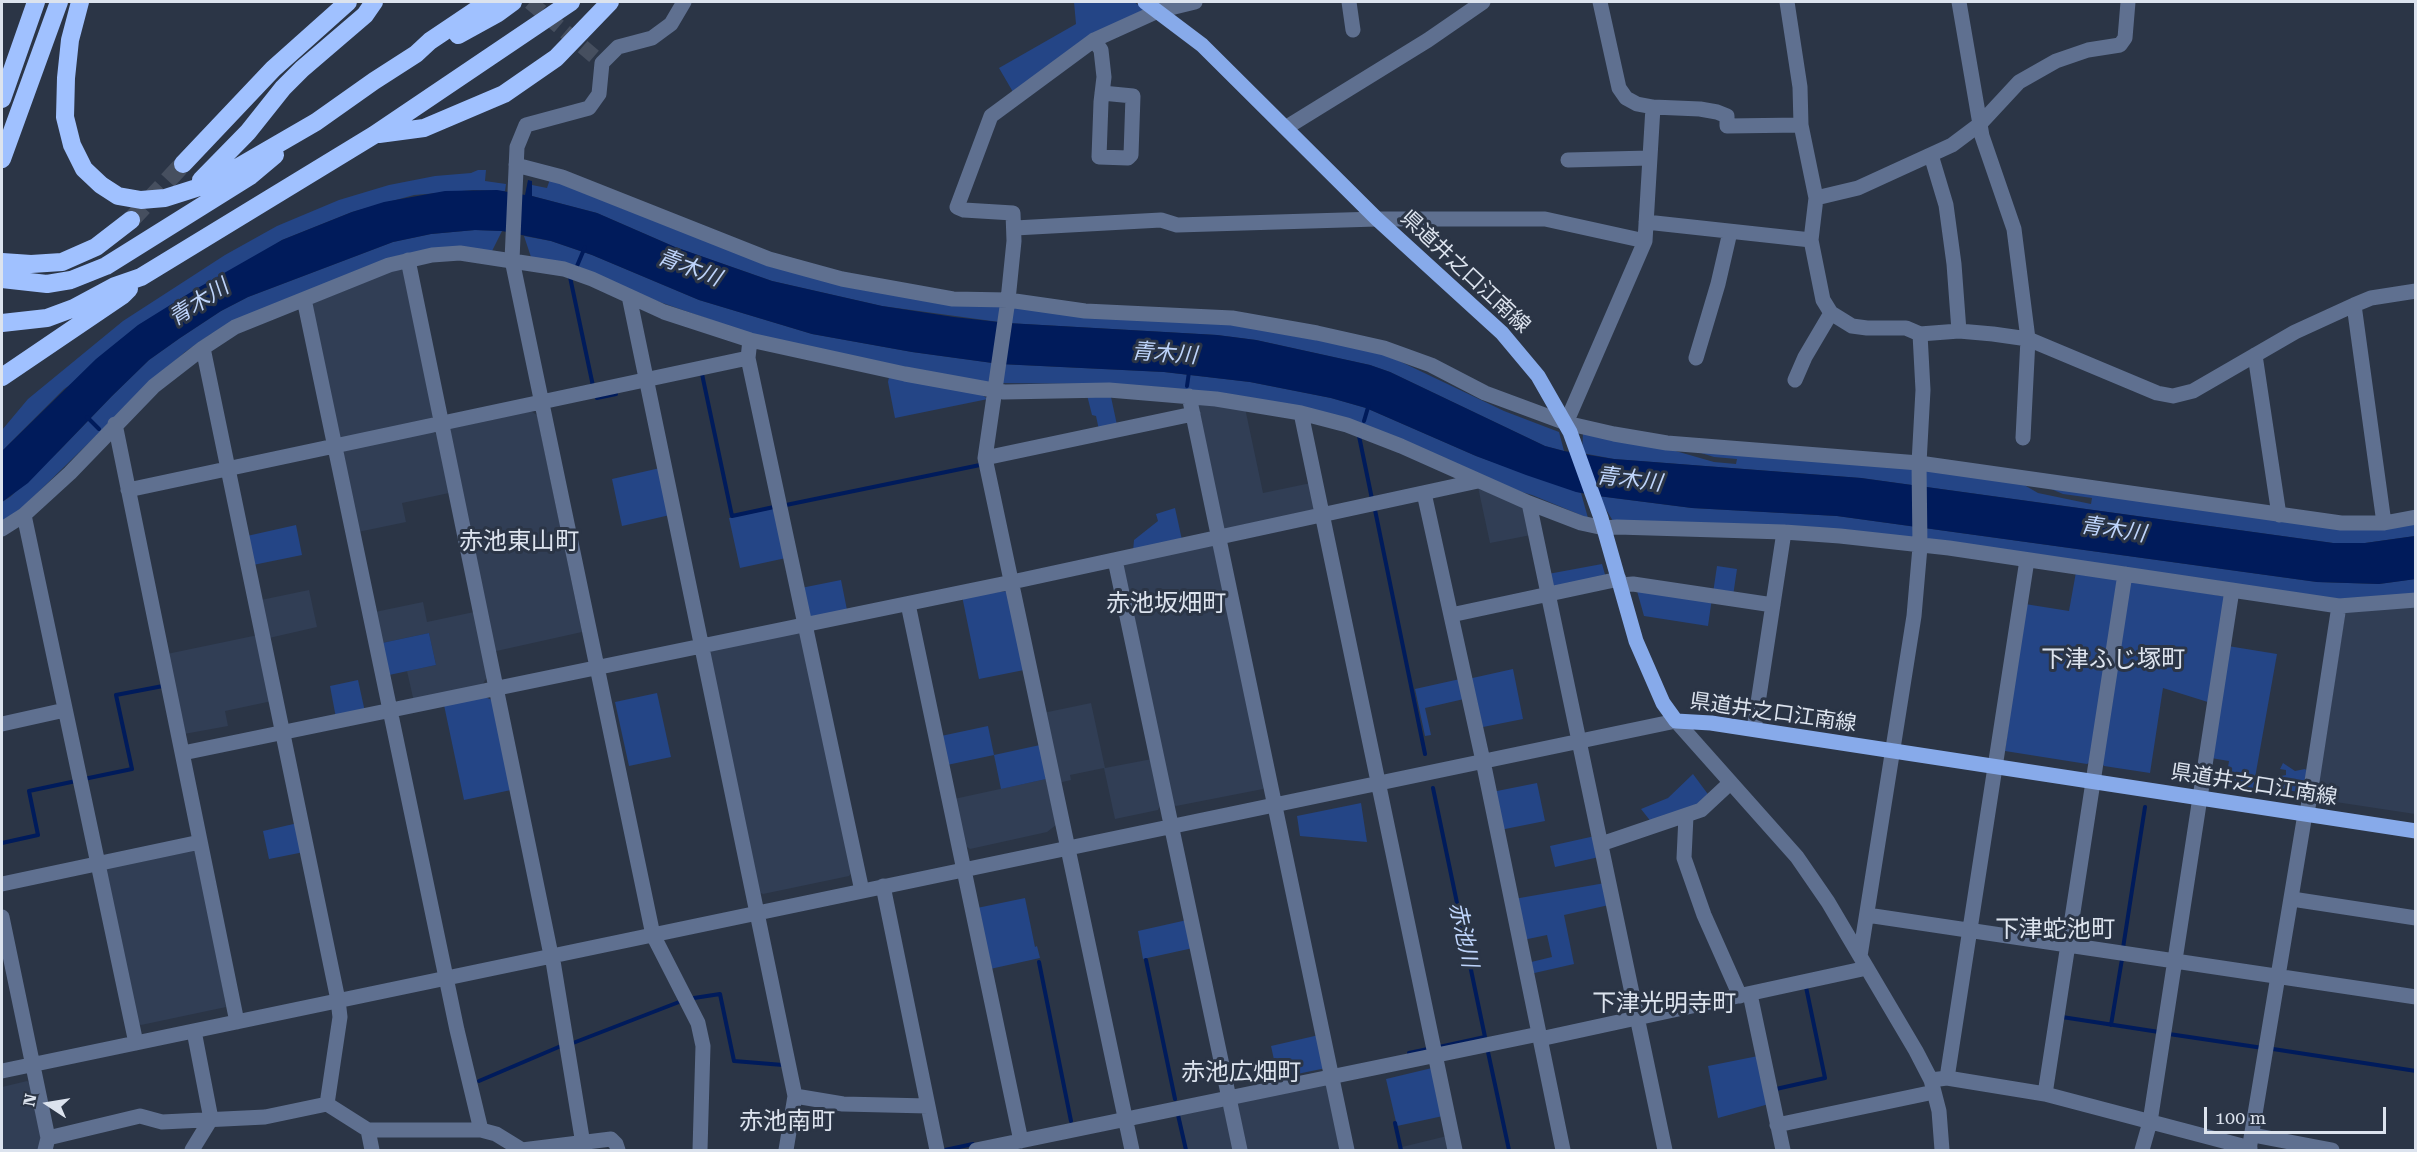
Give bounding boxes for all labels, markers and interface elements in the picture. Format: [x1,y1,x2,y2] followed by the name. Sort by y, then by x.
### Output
[1395,205,1535,339] street label: 県道井之口江南線
[653,244,725,292] water label: 青木川
[164,274,234,332] water label: 青木川
[1130,339,1198,369] water label: 青木川
[1595,463,1663,497] water label: 青木川
[2078,512,2148,548] water label: 青木川
[459,528,579,556] district label: 赤池東山町
[1106,590,1226,618] district label: 赤池坂畑町
[2041,646,2185,674] district label: 下津ふじ塚町
[1688,689,1858,737] street label: 県道井之口江南線
[2169,759,2339,811] street label: 県道井之口江南線
[1443,900,1483,970] water label: 赤池川
[1995,916,2115,944] district label: 下津蛇池町
[1592,990,1736,1018] district label: 下津光明寺町
[1181,1059,1301,1087] district label: 赤池広畑町
[18,1074,78,1134] north arrow
[19,1092,40,1108] text: N
[2207,1095,2388,1133] scale bar
[2215,1107,2266,1128] text: 100 m
[739,1108,835,1136] district label: 赤池南町

